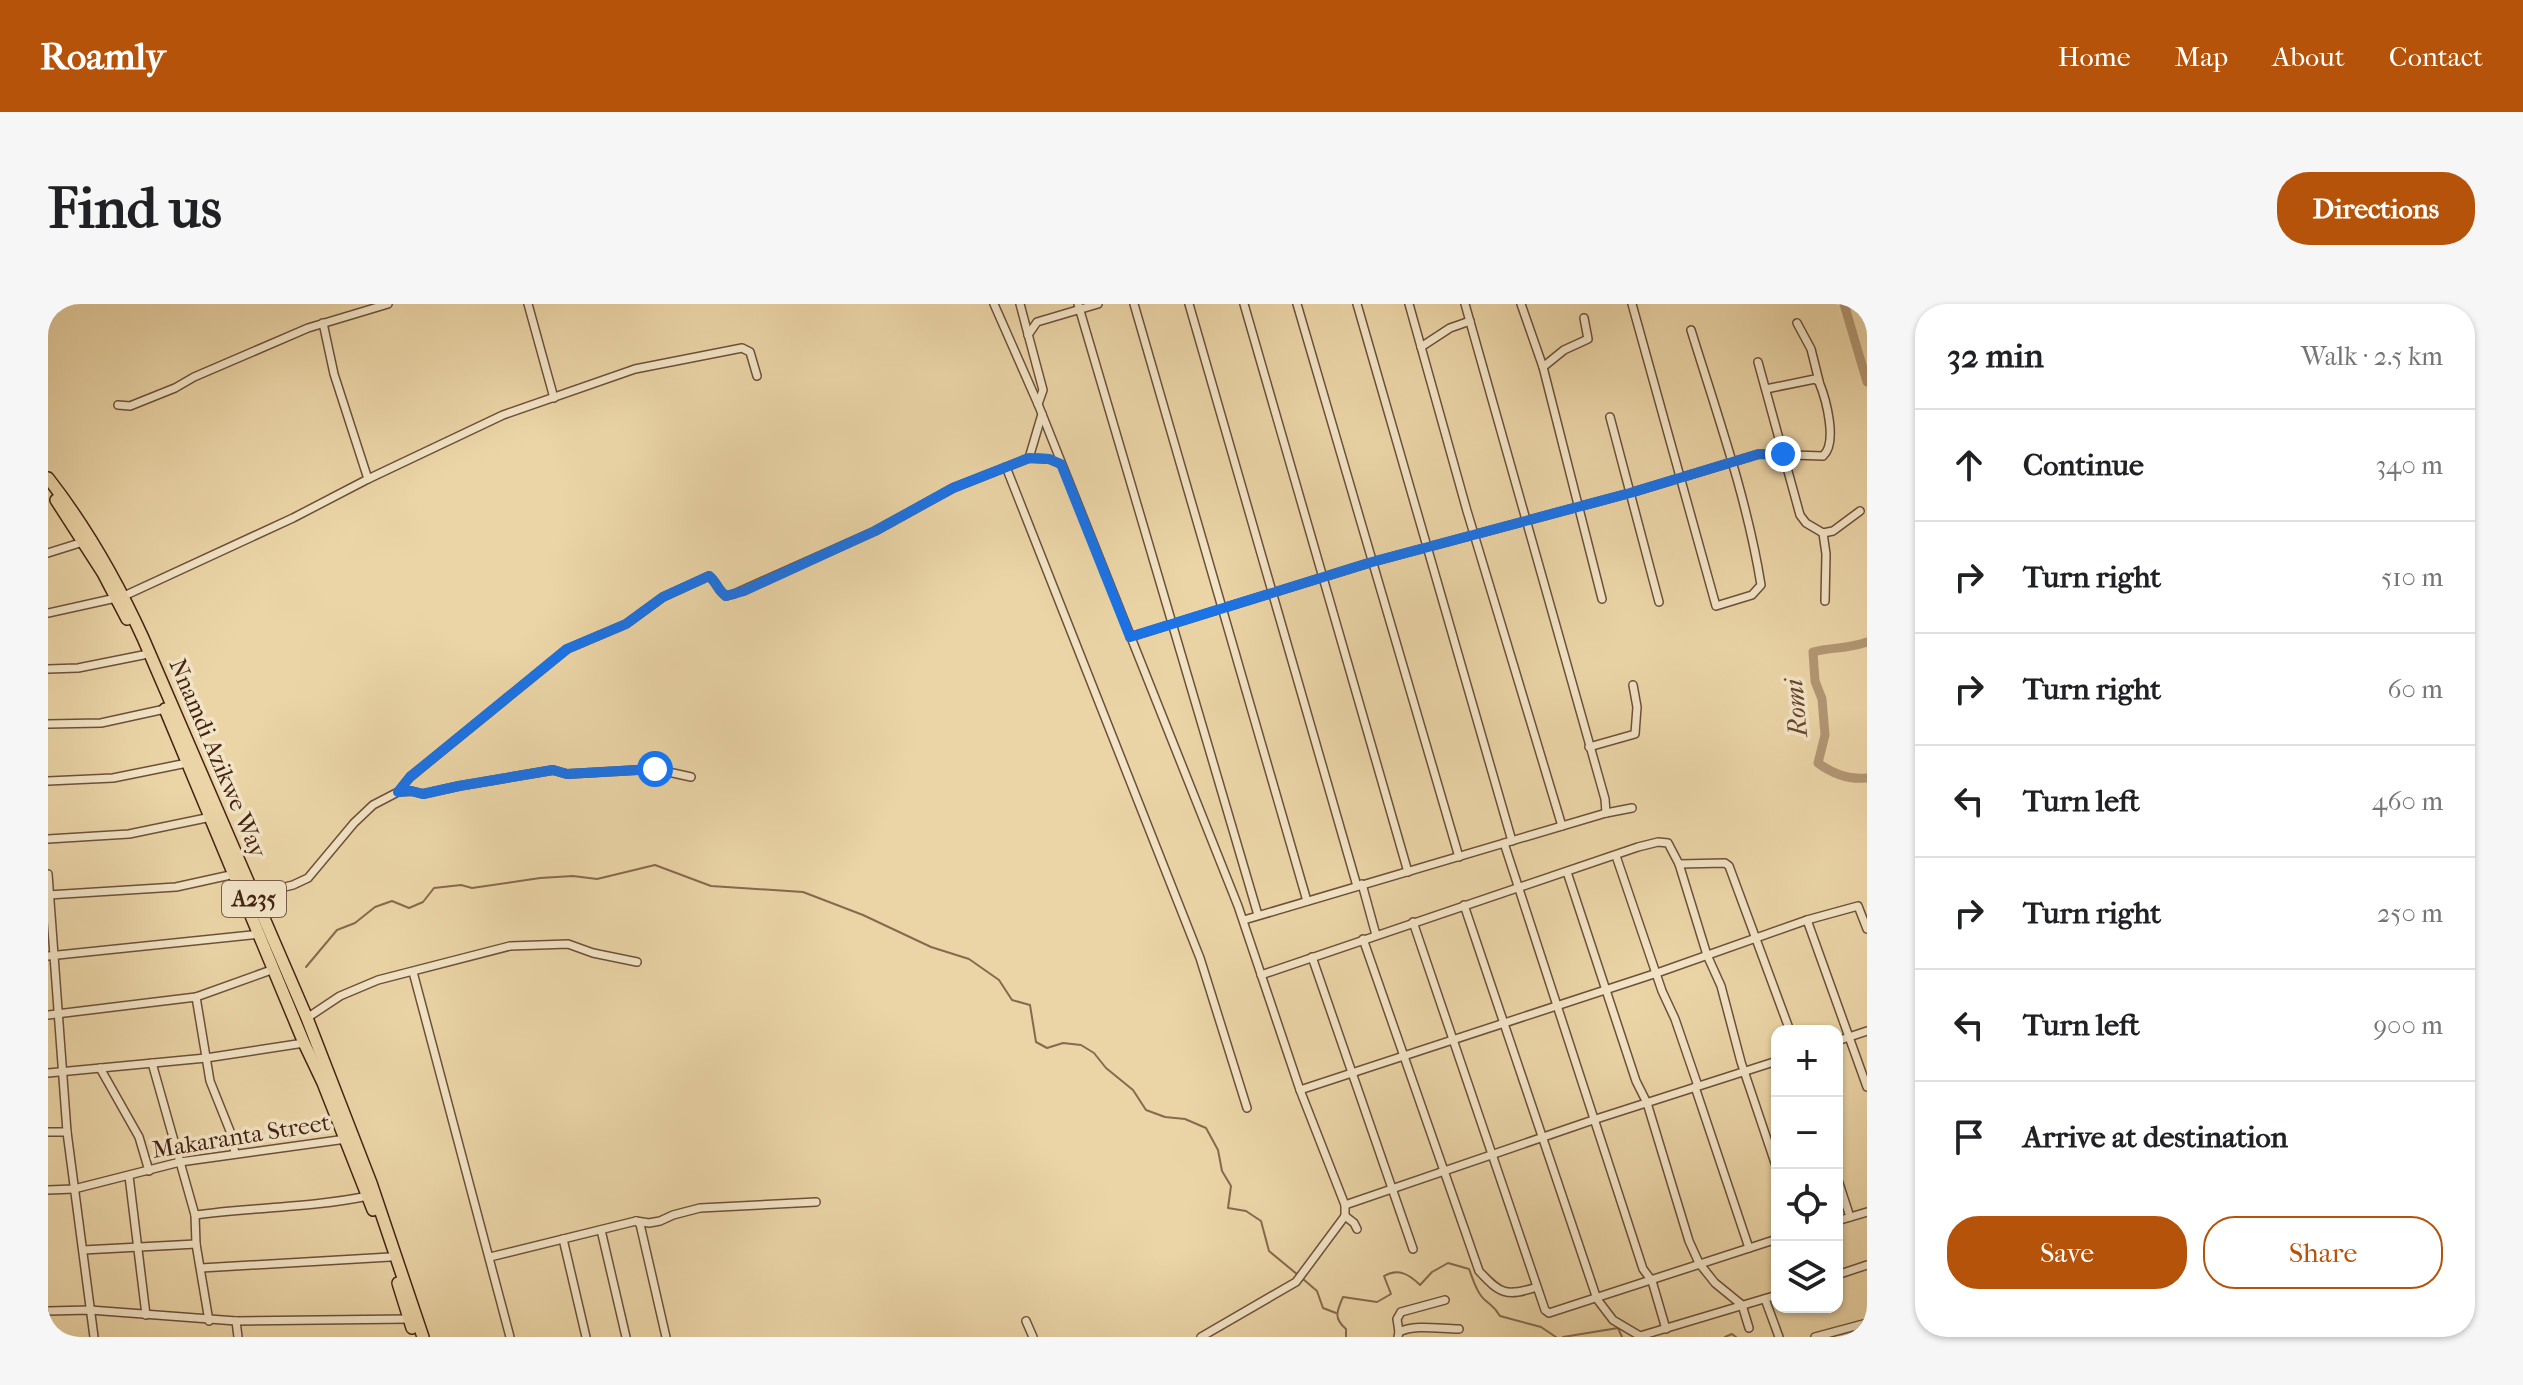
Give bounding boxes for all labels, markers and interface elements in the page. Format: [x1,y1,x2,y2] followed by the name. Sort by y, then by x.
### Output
[40,34,166,79] text: Roamly
[2058,40,2131,73] text: Home
[2175,40,2228,73] text: Map
[2272,40,2345,73] text: About
[2389,40,2483,73] text: Contact
[2277,172,2475,245] button: Directions
[48,176,222,241] text: Find us
[1947,336,2044,376] text: 32 min
[2301,341,2443,372] text: Walk · 2.5 km
[1765,436,1801,472] route end
[1947,443,1991,487] icon: ahead
[2023,448,2144,483] text: Continue
[2375,450,2443,481] text: 340 m
[1947,555,1991,599] icon: right
[2023,560,2161,595] text: Turn right
[2381,562,2443,593] text: 510 m
[163,654,273,863] street label: Nnamdi Azikwe Way
[1947,667,1991,711] icon: right
[2023,672,2161,707] text: Turn right
[2387,674,2443,705] text: 60 m
[1778,676,1814,740] water label: Romi
[637,751,673,787] route start
[1947,779,1991,823] icon: left
[2023,784,2140,819] text: Turn left
[2372,786,2443,817] text: 460 m
[222,881,286,917] road number: A235
[1947,891,1991,935] icon: right
[2023,896,2161,931] text: Turn right
[2377,898,2443,929] text: 250 m
[1947,1003,1991,1047] icon: left
[2023,1008,2140,1043] text: Turn left
[2373,1010,2443,1041] text: 900 m
[1771,1025,1843,1313] map controls
[1771,1025,1843,1097] button: +
[1771,1097,1843,1169] button: −
[150,1108,332,1164] street label: Makaranta Street
[1947,1115,1991,1159] icon: arrive
[2023,1120,2288,1155] text: Arrive at destination
[1771,1169,1843,1241] button: locate
[1947,1216,2187,1289] button: Save
[2203,1216,2443,1289] button: Share
[1771,1241,1843,1313] button: layers

